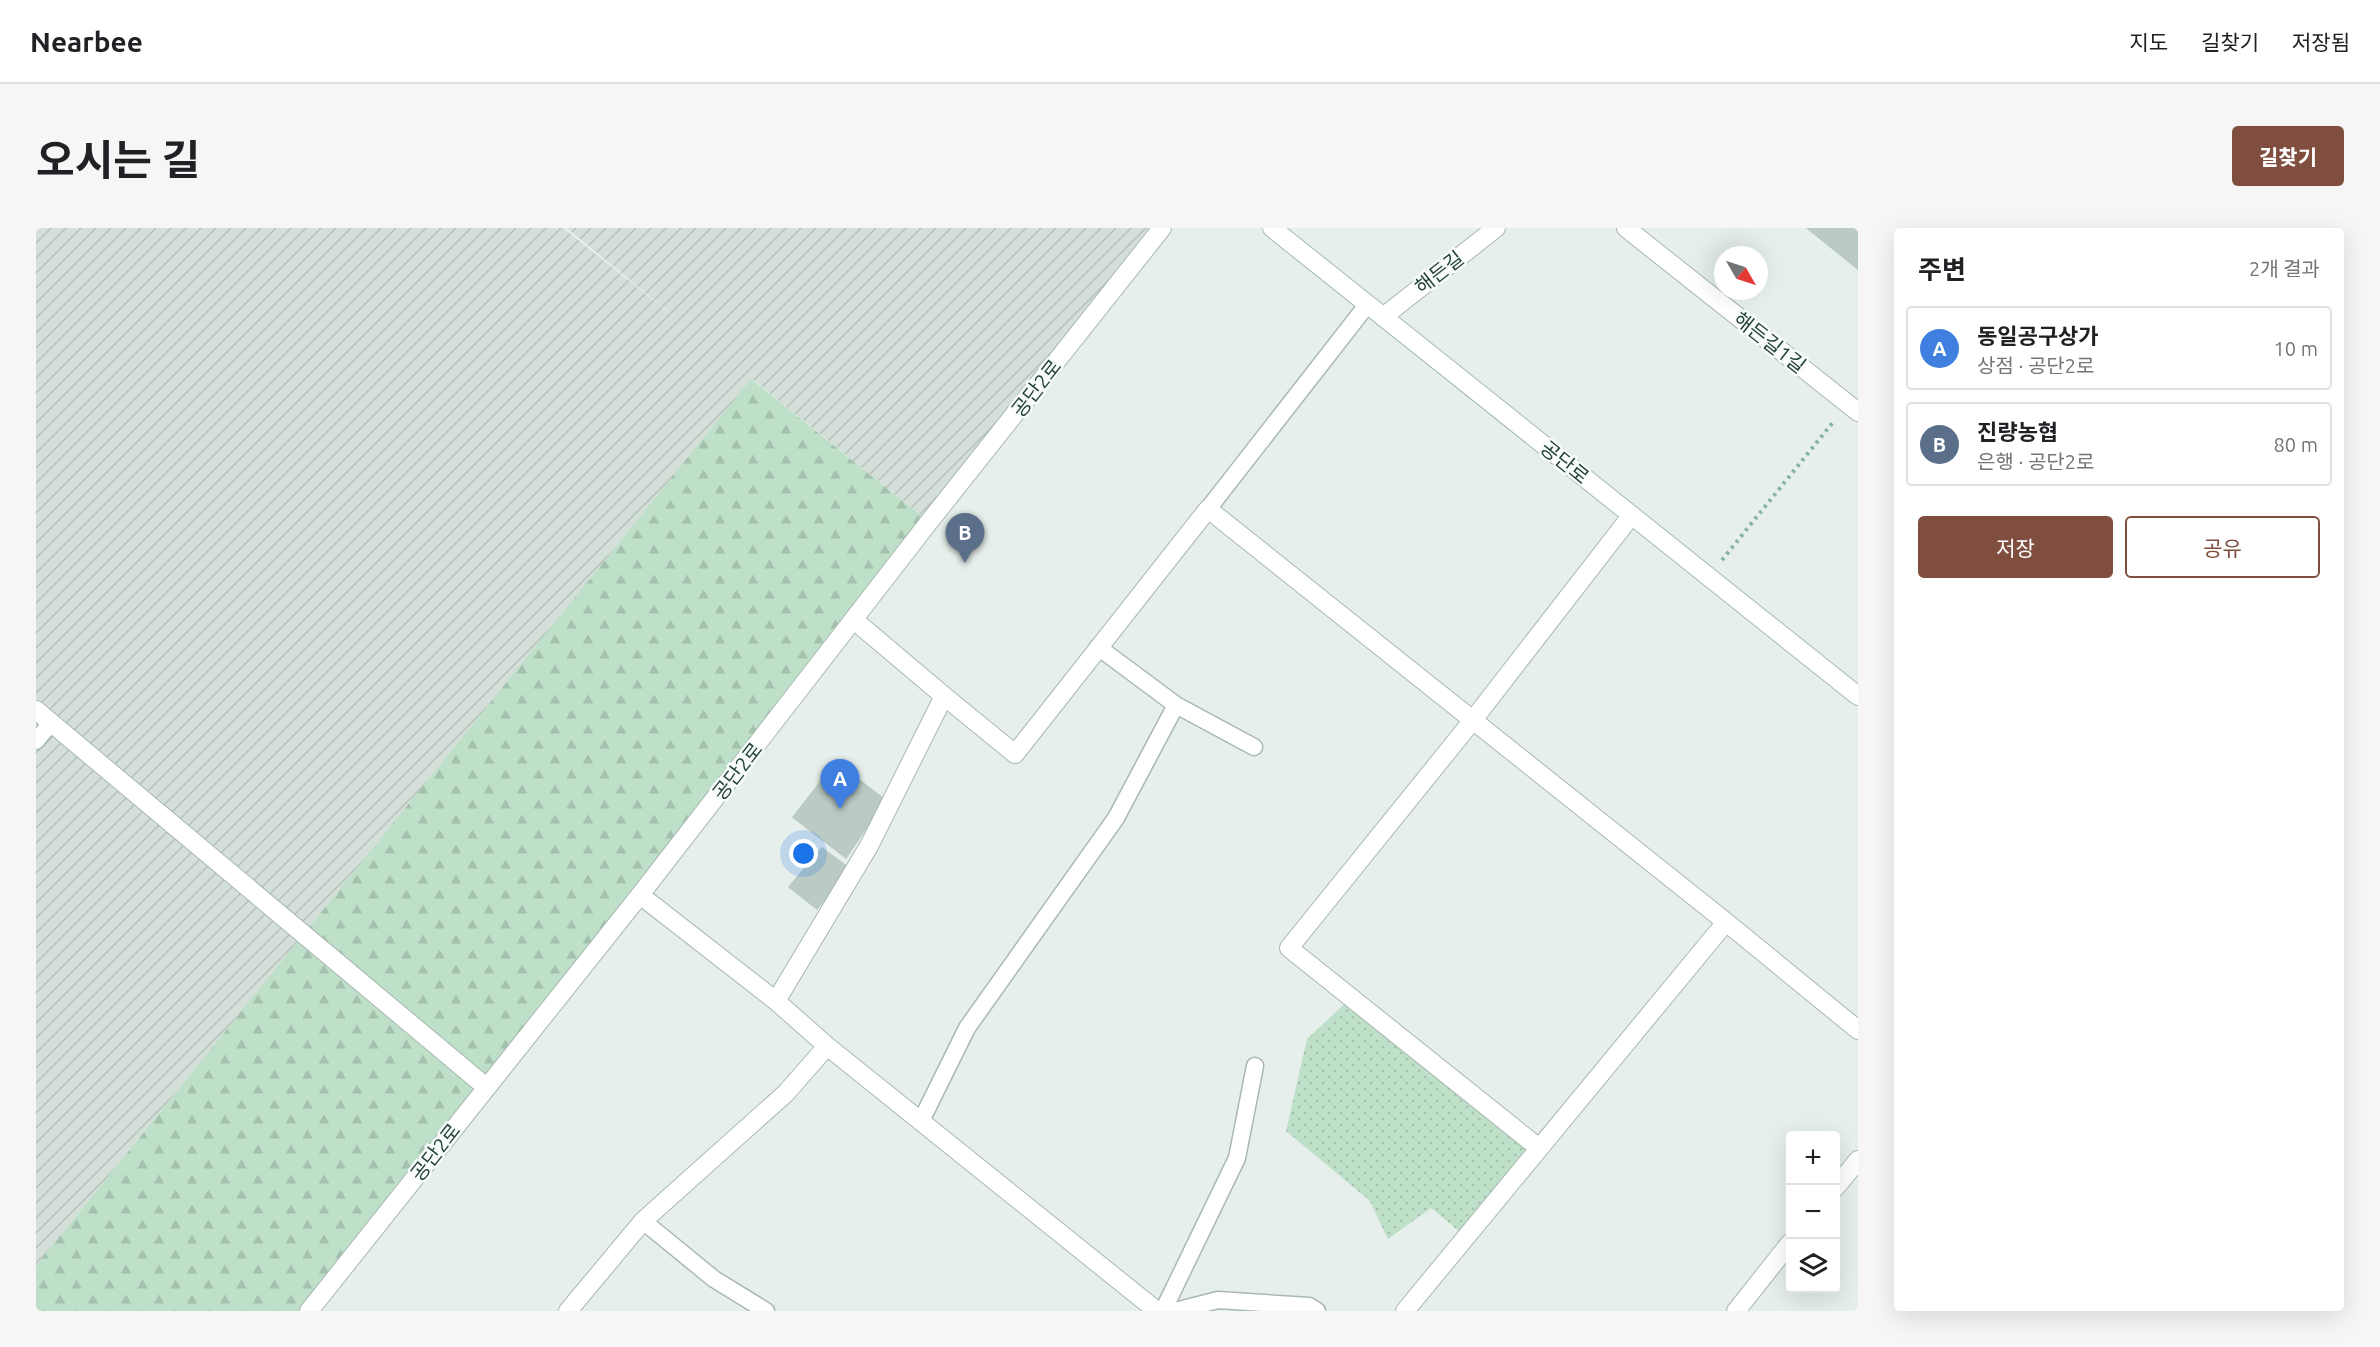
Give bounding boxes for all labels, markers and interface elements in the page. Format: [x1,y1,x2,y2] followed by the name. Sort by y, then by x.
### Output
[30,26,143,57] text: Nearbee
[2129,30,2168,54] text: 지도
[2201,30,2259,54] text: 길찾기
[2292,30,2350,54] text: 저장됨
[2232,126,2344,186] button: 길찾기
[36,136,201,183] text: 오시는 길
[1410,246,1468,298] street label: 해든길
[1714,246,1768,300] north arrow
[1918,255,1966,284] text: 주변
[2249,257,2320,280] text: 2개 결과
[1729,307,1811,377] street label: 해든길1길
[1977,323,2098,348] text: 동일공구상가
[1932,337,1947,360] text: A
[2274,337,2318,360] text: 10 m
[1977,354,2094,377] text: 상점 · 공단2로
[1006,355,1066,421] street label: 공단2로
[1977,419,2058,444] text: 진량농협
[1933,433,1946,456] text: B
[2274,433,2318,456] text: 80 m
[1536,436,1594,488] street label: 공단로
[1977,450,2094,473] text: 은행 · 공단2로
[946,514,984,563] pin: B
[1918,516,2113,578] button: 저장
[2125,516,2320,578] button: 공유
[707,738,767,804] street label: 공단2로
[820,760,860,809] pin: A
[789,839,818,868] your location
[405,1119,465,1185] street label: 공단2로
[1786,1131,1840,1293] map controls
[1786,1131,1840,1185] button: +
[1786,1185,1840,1239] button: −
[1786,1239,1840,1293] button: layers

